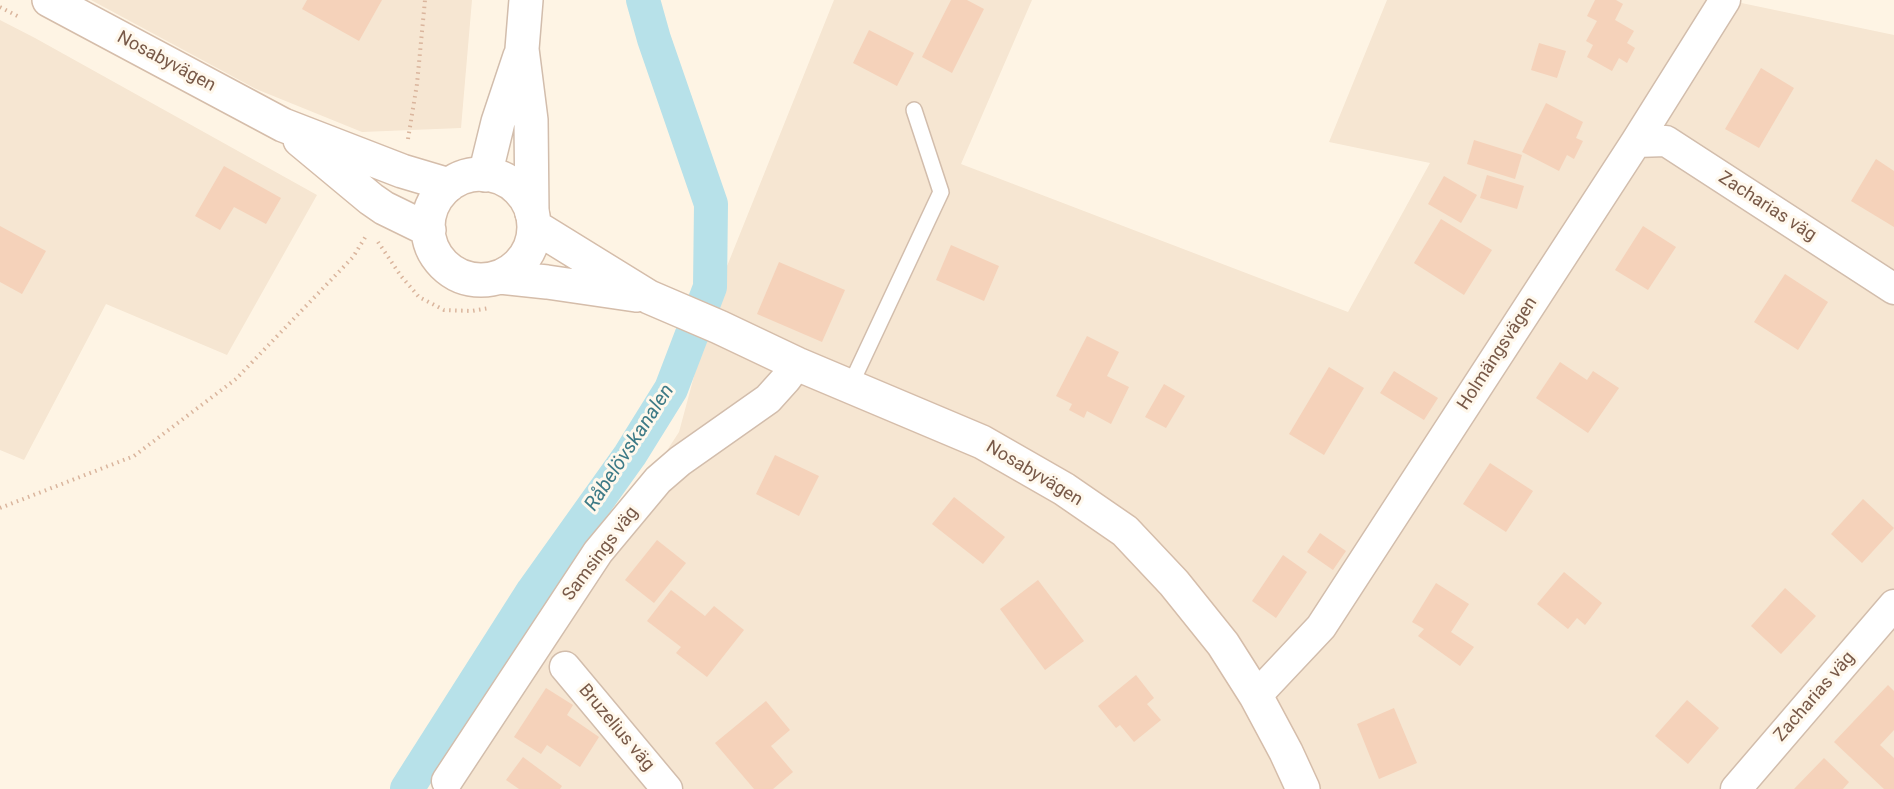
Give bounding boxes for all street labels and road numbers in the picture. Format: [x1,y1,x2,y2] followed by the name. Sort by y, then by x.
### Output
[113,27,219,97] street label: Nosabyvägen
[1714,167,1820,247] street label: Zacharias väg
[1453,293,1543,415] street label: Holmängsvägen
[982,437,1086,511] street label: Nosabyvägen
[559,503,643,605] street label: Samsings väg
[1770,648,1860,746] street label: Zacharias väg
[574,680,658,776] street label: Bruzelius väg

